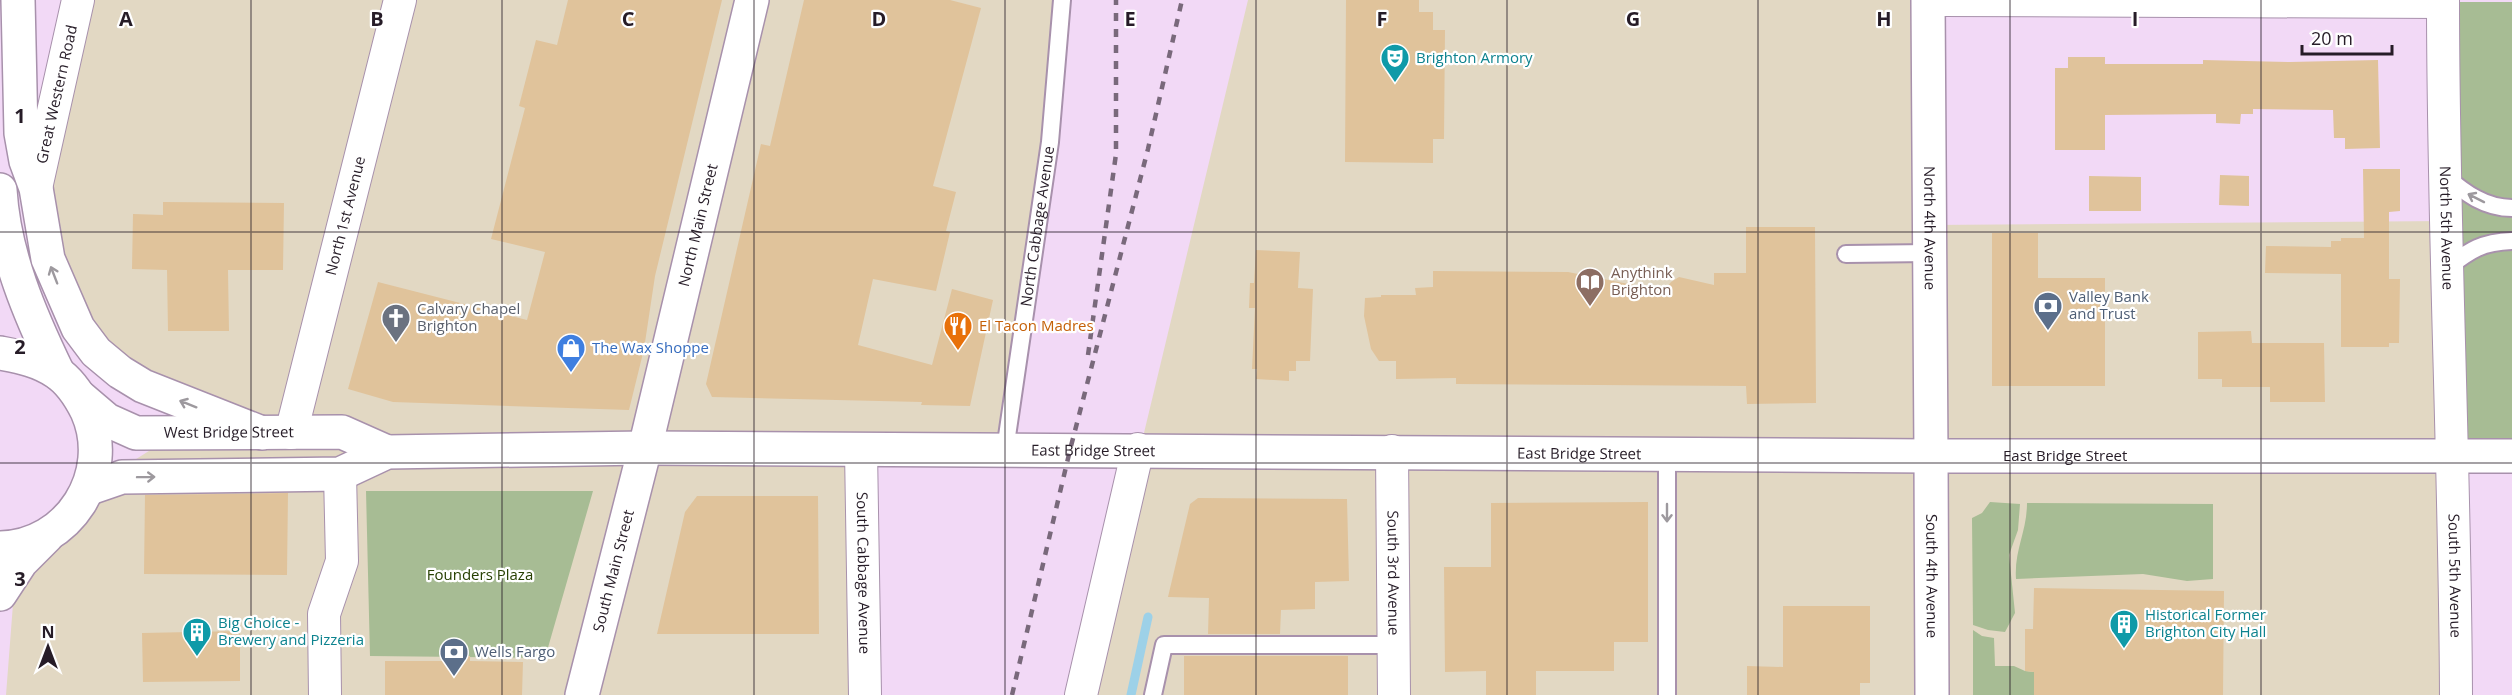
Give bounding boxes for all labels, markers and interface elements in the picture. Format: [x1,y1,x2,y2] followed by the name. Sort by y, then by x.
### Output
[119,5,133,32] text: A
[370,5,384,32] text: B
[622,5,635,32] text: C
[872,5,886,32] text: D
[1124,5,1136,32] text: E
[1377,5,1387,32] text: F
[1626,5,1640,32] text: G
[1876,5,1892,32] text: H
[2132,5,2138,32] text: I
[2302,18,2392,56] scale bar
[31,23,81,165] street label: Great Western Road
[2311,26,2353,50] text: 20 m
[1379,42,1411,84] theatre icon: Brighton Armory
[1416,47,1533,67] place label: Brighton Armory
[14,102,26,129] text: 1
[1015,145,1058,308] street label: North Cabbage Avenue
[320,154,369,277] street label: North 1st Avenue
[673,162,722,288] street label: North Main Street
[1920,166,1941,290] street label: North 4th Avenue
[2436,166,2459,290] street label: North 5th Avenue
[2467,192,2485,204] one-way arrow
[1611,262,1673,299] place label: Anythink Brighton
[48,266,59,284] one-way arrow
[1574,266,1606,308] library icon: Anythink Brighton
[2069,286,2149,323] place label: Valley Bank and Trust
[2032,290,2064,332] bank icon: Valley Bank and Trust
[417,298,520,335] place label: Calvary Chapel Brighton
[380,302,412,344] church icon: Calvary Chapel Brighton
[942,310,974,352] restaurant icon: El Tacon Madres
[979,315,1094,335] place label: El Tacon Madres
[555,332,587,374] shop icon: The Wax Shoppe
[14,333,26,360] text: 2
[592,337,709,357] place label: The Wax Shoppe
[179,398,198,409] one-way arrow
[164,421,294,442] street label: West Bridge Street
[1031,439,1155,460] street label: East Bridge Street
[1517,442,1641,463] street label: East Bridge Street
[2003,445,2127,465] street label: East Bridge Street
[136,471,156,483] one-way arrow
[853,492,875,654] street label: South Cabbage Avenue
[1661,503,1673,523] one-way arrow
[587,507,638,634] street label: South Main Street
[1383,510,1405,636] street label: South 3rd Avenue
[1922,514,1943,638] street label: South 4th Avenue
[2444,514,2467,638] street label: South 5th Avenue
[427,564,533,584] park label: Founders Plaza
[14,565,26,592] text: 3
[2145,604,2266,641] place label: Historical Former Brighton City Hall
[2108,608,2140,650] building icon: Historical Former Brighton City Hall
[218,612,364,649] place label: Big Choice - Brewery and Pizzeria
[181,616,213,658] building icon: Big Choice - Brewery and Pizzeria
[18,617,78,677] north arrow
[41,621,55,643] text: N
[438,636,470,678] bank icon: Wells Fargo
[475,641,555,661] place label: Wells Fargo

